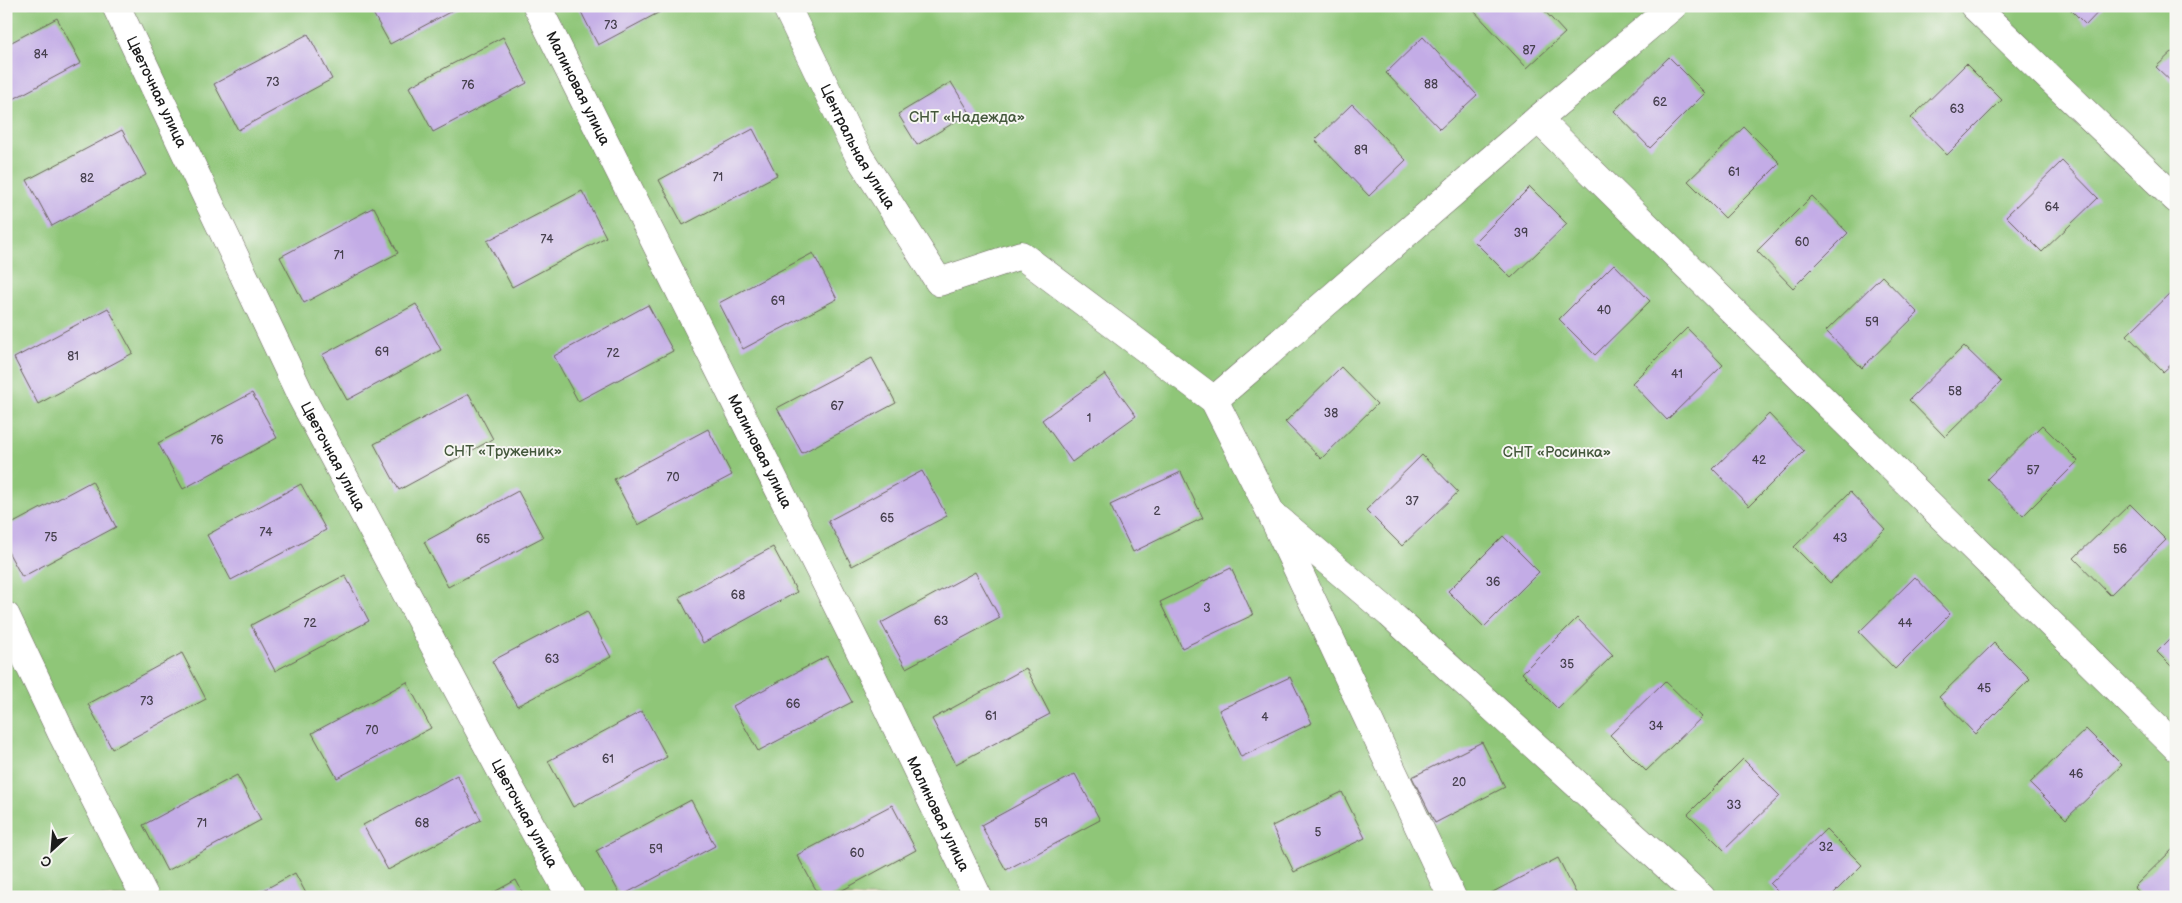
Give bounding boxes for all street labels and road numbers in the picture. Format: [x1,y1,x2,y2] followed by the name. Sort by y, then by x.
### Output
[541,28,614,149] street label: Малиновая улица
[122,33,191,151] street label: Цветочная улица
[816,81,899,213] street label: Центральная улица
[723,391,796,512] street label: Малиновая улица
[296,399,370,515] street label: Цветочная улица
[902,753,973,875] street label: Малиновая улица
[486,756,562,871] street label: Цветочная улица

